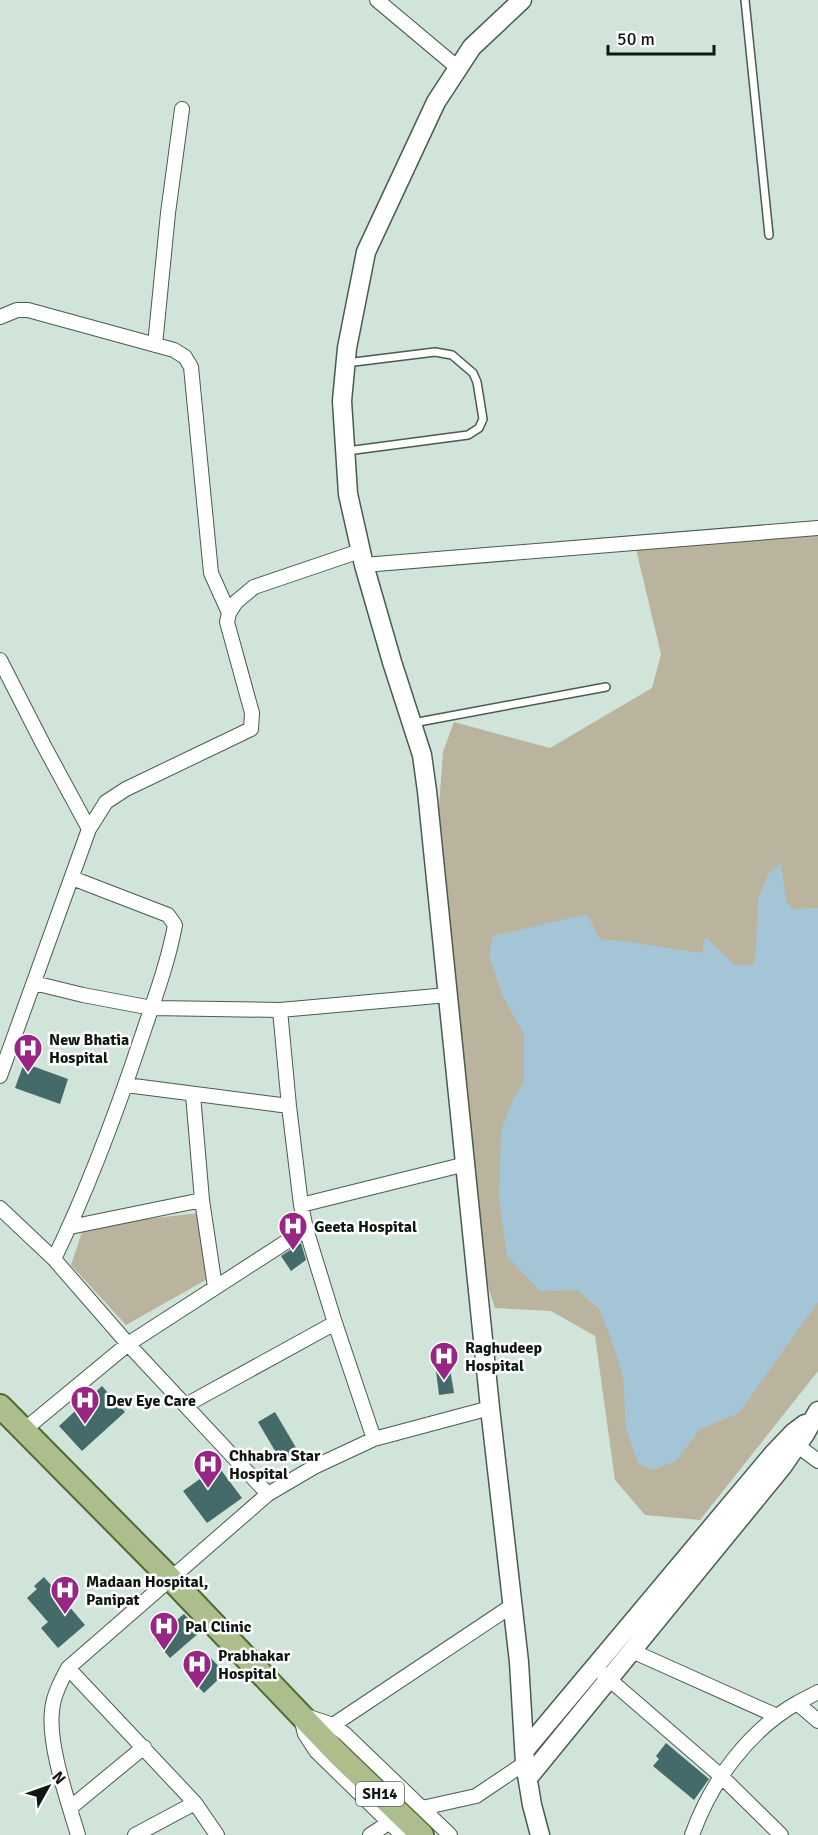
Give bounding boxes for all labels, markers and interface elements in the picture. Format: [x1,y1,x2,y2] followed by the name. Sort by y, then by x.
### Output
[608,18,714,56] scale bar
[617,28,655,50] text: 50 m
[49,1030,129,1068] place label: New Bhatia Hospital
[12,1032,44,1074] hospital icon: New Bhatia Hospital
[277,1210,309,1252] hospital icon: Geeta Hospital
[314,1217,417,1237] place label: Geeta Hospital
[465,1338,542,1376] place label: Raghudeep Hospital
[428,1340,460,1382] hospital icon: Raghudeep Hospital
[69,1384,101,1426] hospital icon: Dev Eye Care
[106,1391,196,1411] place label: Dev Eye Care
[229,1446,321,1484] place label: Chhabra Star Hospital
[192,1448,224,1490] hospital icon: Chhabra Star Hospital
[86,1572,208,1610] place label: Madaan Hospital, Panipat
[49,1574,81,1616] hospital icon: Madaan Hospital, Panipat
[148,1610,180,1652] hospital icon: Pal Clinic
[185,1617,252,1637] place label: Pal Clinic
[218,1646,291,1684] place label: Prabhakar Hospital
[181,1648,213,1690] hospital icon: Prabhakar Hospital
[18,1757,78,1817] north arrow
[47,1767,70,1789] text: N
[356,1782,404,1806] road number: SH14

